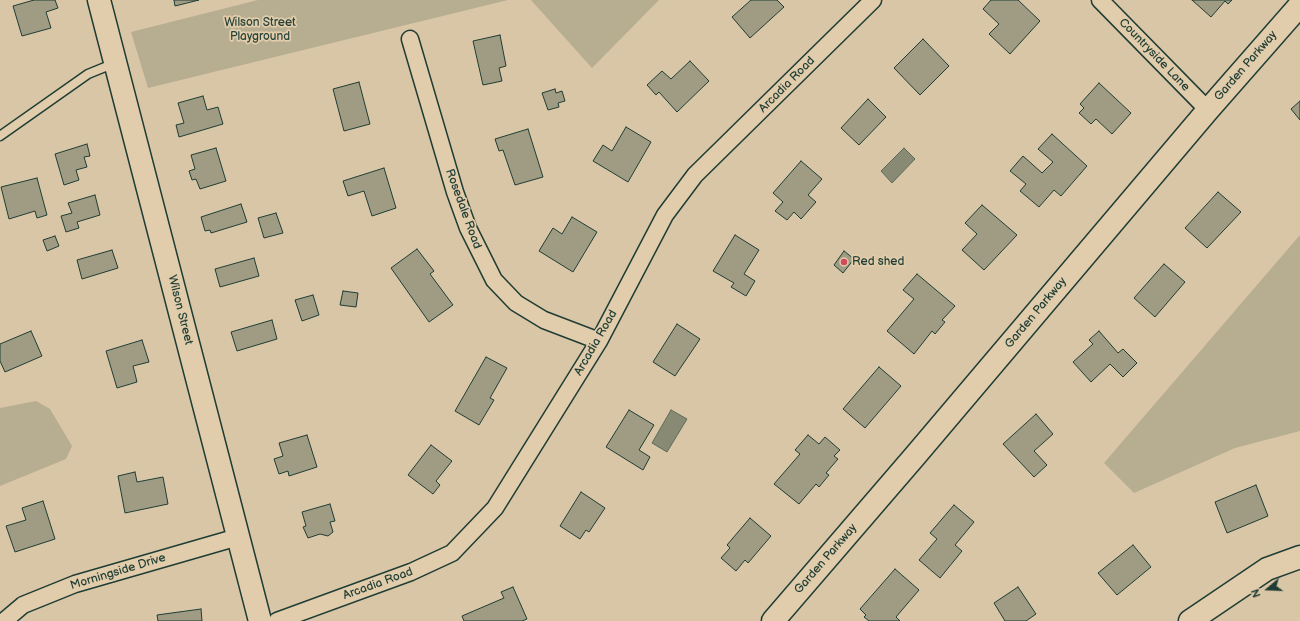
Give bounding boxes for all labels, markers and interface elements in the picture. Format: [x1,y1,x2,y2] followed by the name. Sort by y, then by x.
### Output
[224,16,296,44] park label: Wilson Street Playground
[1116,16,1192,94] street label: Countryside Lane
[1212,28,1280,104] street label: Garden Parkway
[756,54,818,116] street label: Arcadia Road
[442,167,484,251] street label: Rosedale Road
[852,255,904,269] place label: Red shed
[839,257,849,267] marker: Red shed
[164,274,196,346] street label: Wilson Street
[1002,275,1070,351] street label: Garden Parkway
[571,308,621,378] street label: Arcadia Road
[792,521,860,597] street label: Garden Parkway
[69,551,167,593] street label: Morningside Drive
[341,565,415,603] street label: Arcadia Road
[1248,569,1288,609] north arrow
[1249,587,1264,599] text: N

